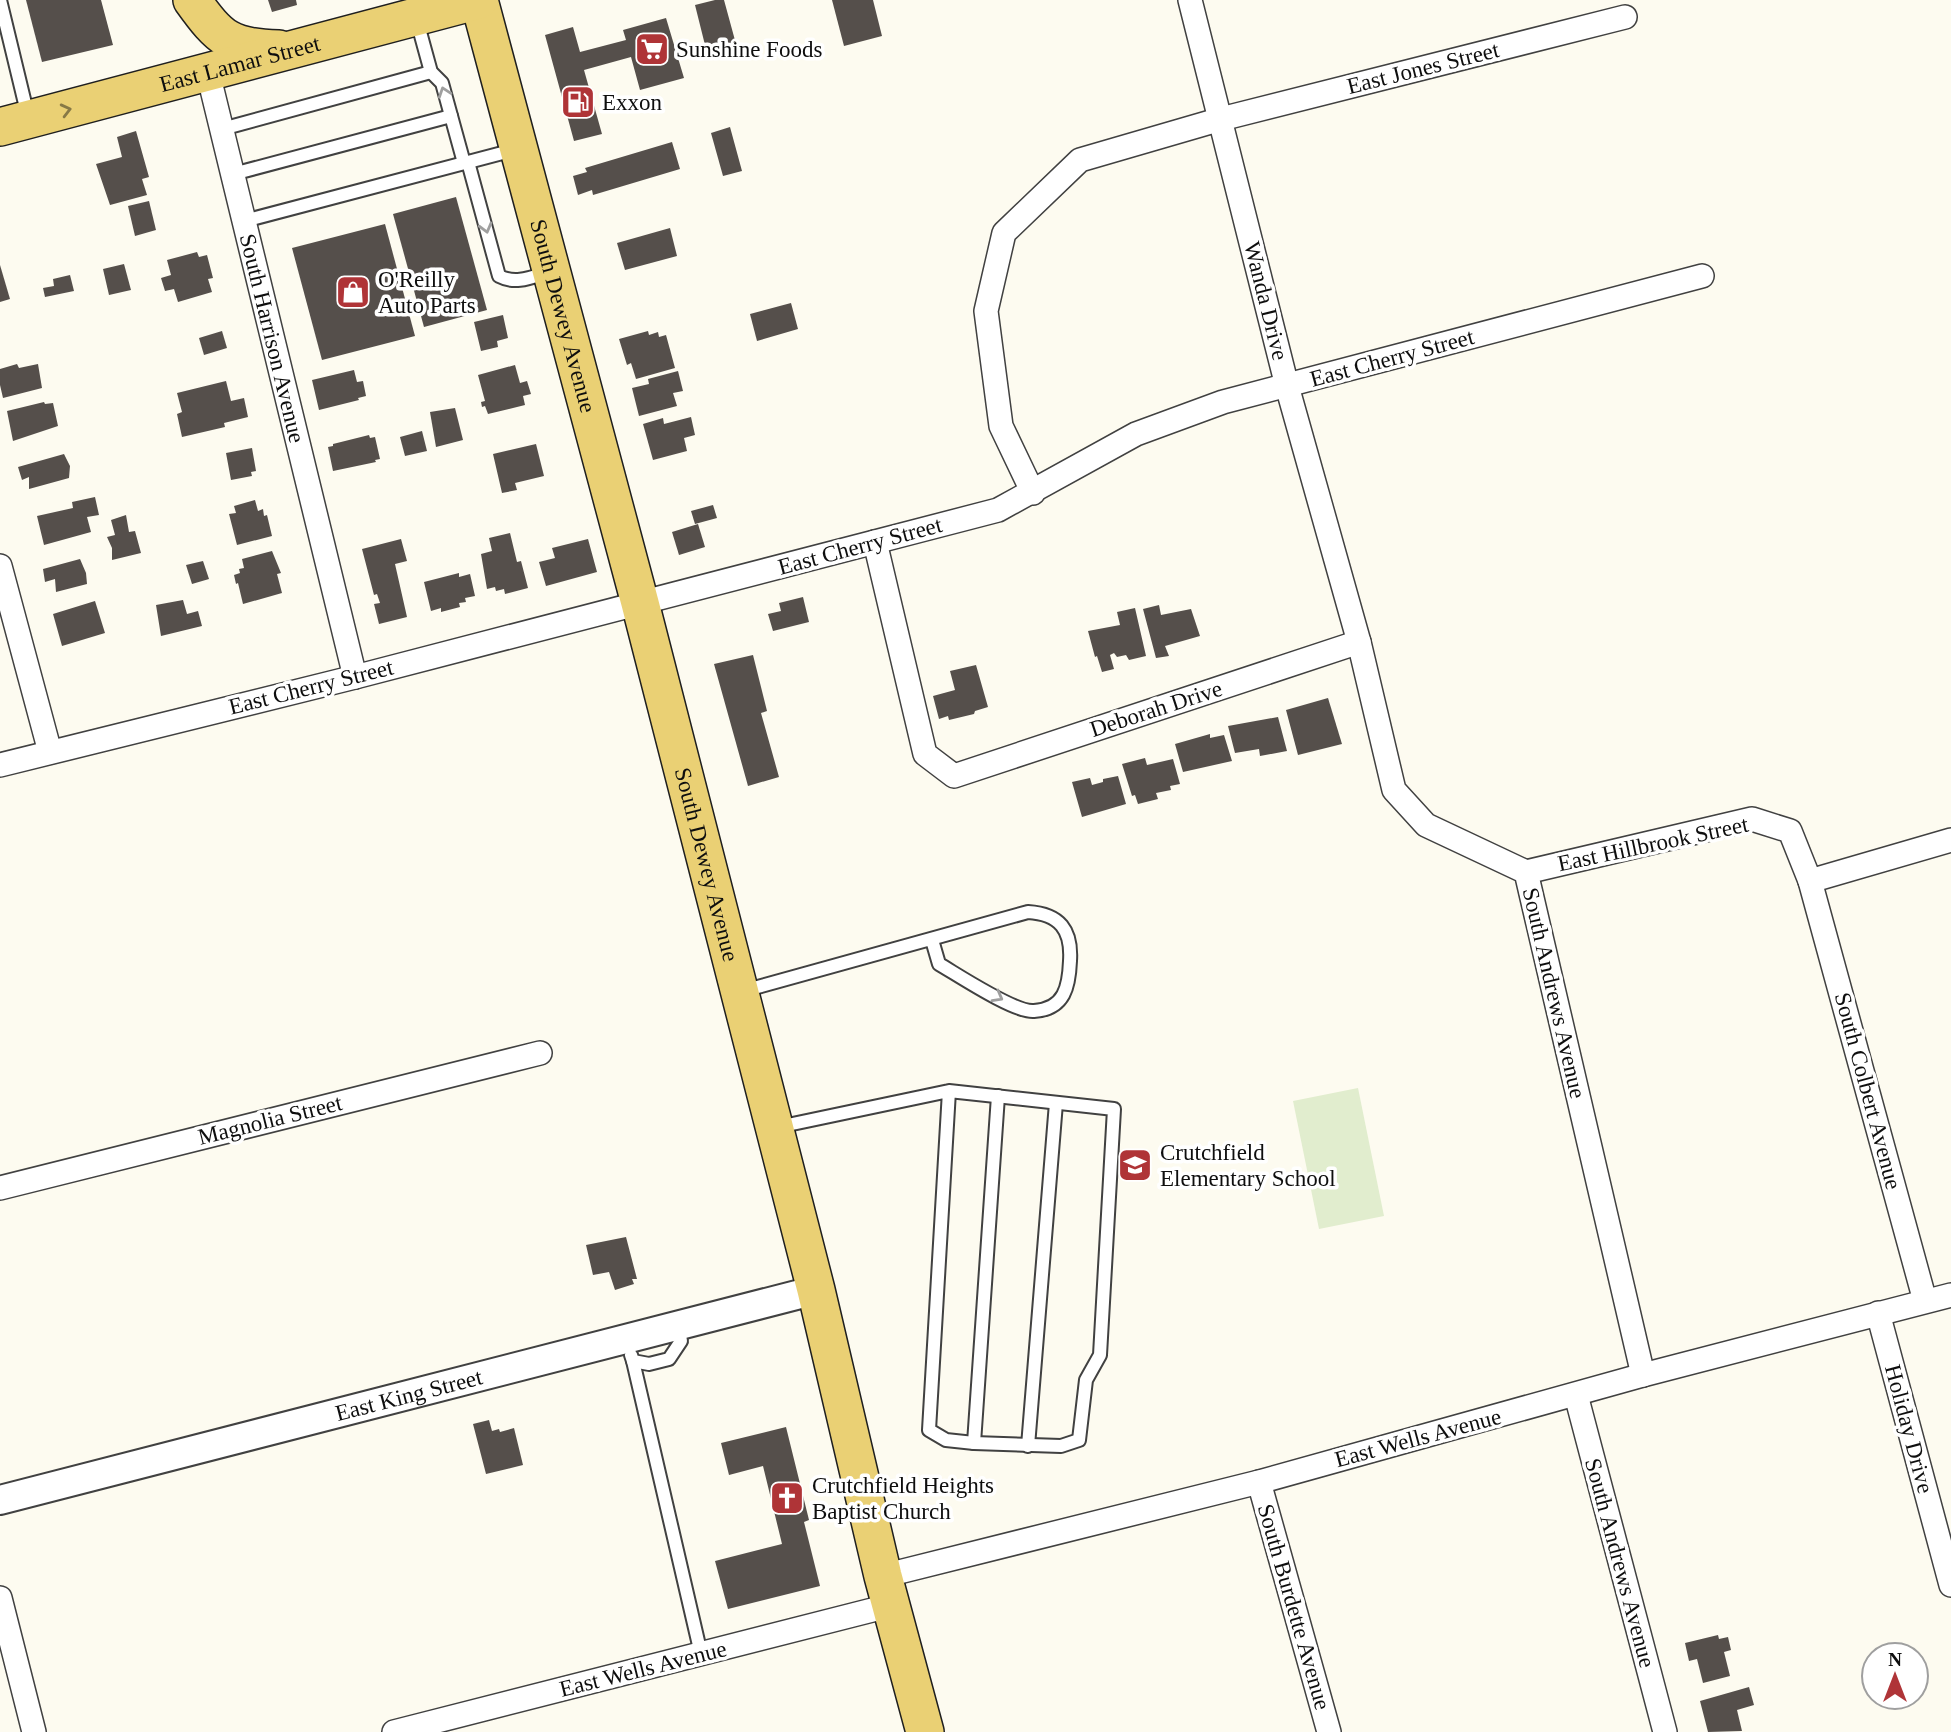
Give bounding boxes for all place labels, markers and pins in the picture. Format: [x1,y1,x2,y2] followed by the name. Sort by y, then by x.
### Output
[633,30,671,68] supermarket icon: Sunshine Foods
[676,37,822,62] place label: Sunshine Foods
[559,83,597,121] fuel station icon: Exxon
[602,90,663,115] place label: Exxon
[378,267,476,318] place label: O'Reilly Auto Parts
[334,273,372,311] shop icon: O'Reilly Auto Parts
[1160,1140,1336,1191] place label: Crutchfield Elementary School
[1116,1146,1154,1184] school or university icon: Crutchfield Elementary School
[812,1473,994,1524] place label: Crutchfield Heights Baptist Church
[768,1479,806,1517] church icon: Crutchfield Heights Baptist Church

